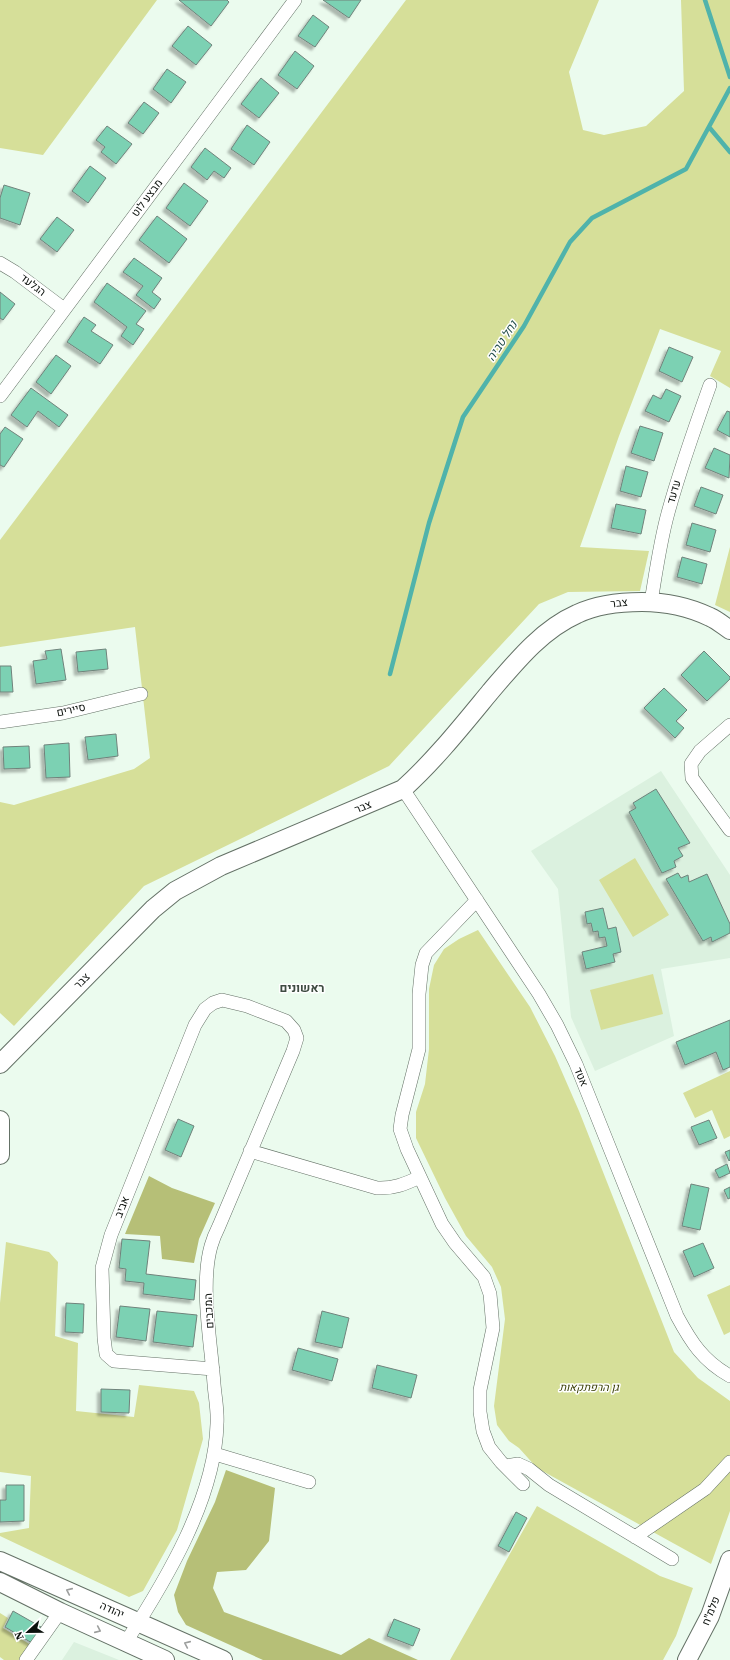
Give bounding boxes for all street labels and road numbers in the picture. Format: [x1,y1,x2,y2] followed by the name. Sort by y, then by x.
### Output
[128,176,166,220] street label: מבצע לוט
[17,270,49,300] street label: הגלעד
[663,478,685,506] street label: עדעד
[610,595,628,611] street label: צבר
[55,700,87,720] street label: סיירים
[352,797,374,817] street label: צבר
[71,970,93,992] street label: צבר
[570,1065,592,1089] street label: אטד
[111,1194,133,1220] street label: אביב
[201,1293,217,1329] street label: המכבים
[698,1594,724,1628] street label: פלמ"ח
[97,1598,127,1622] street label: יהודה

